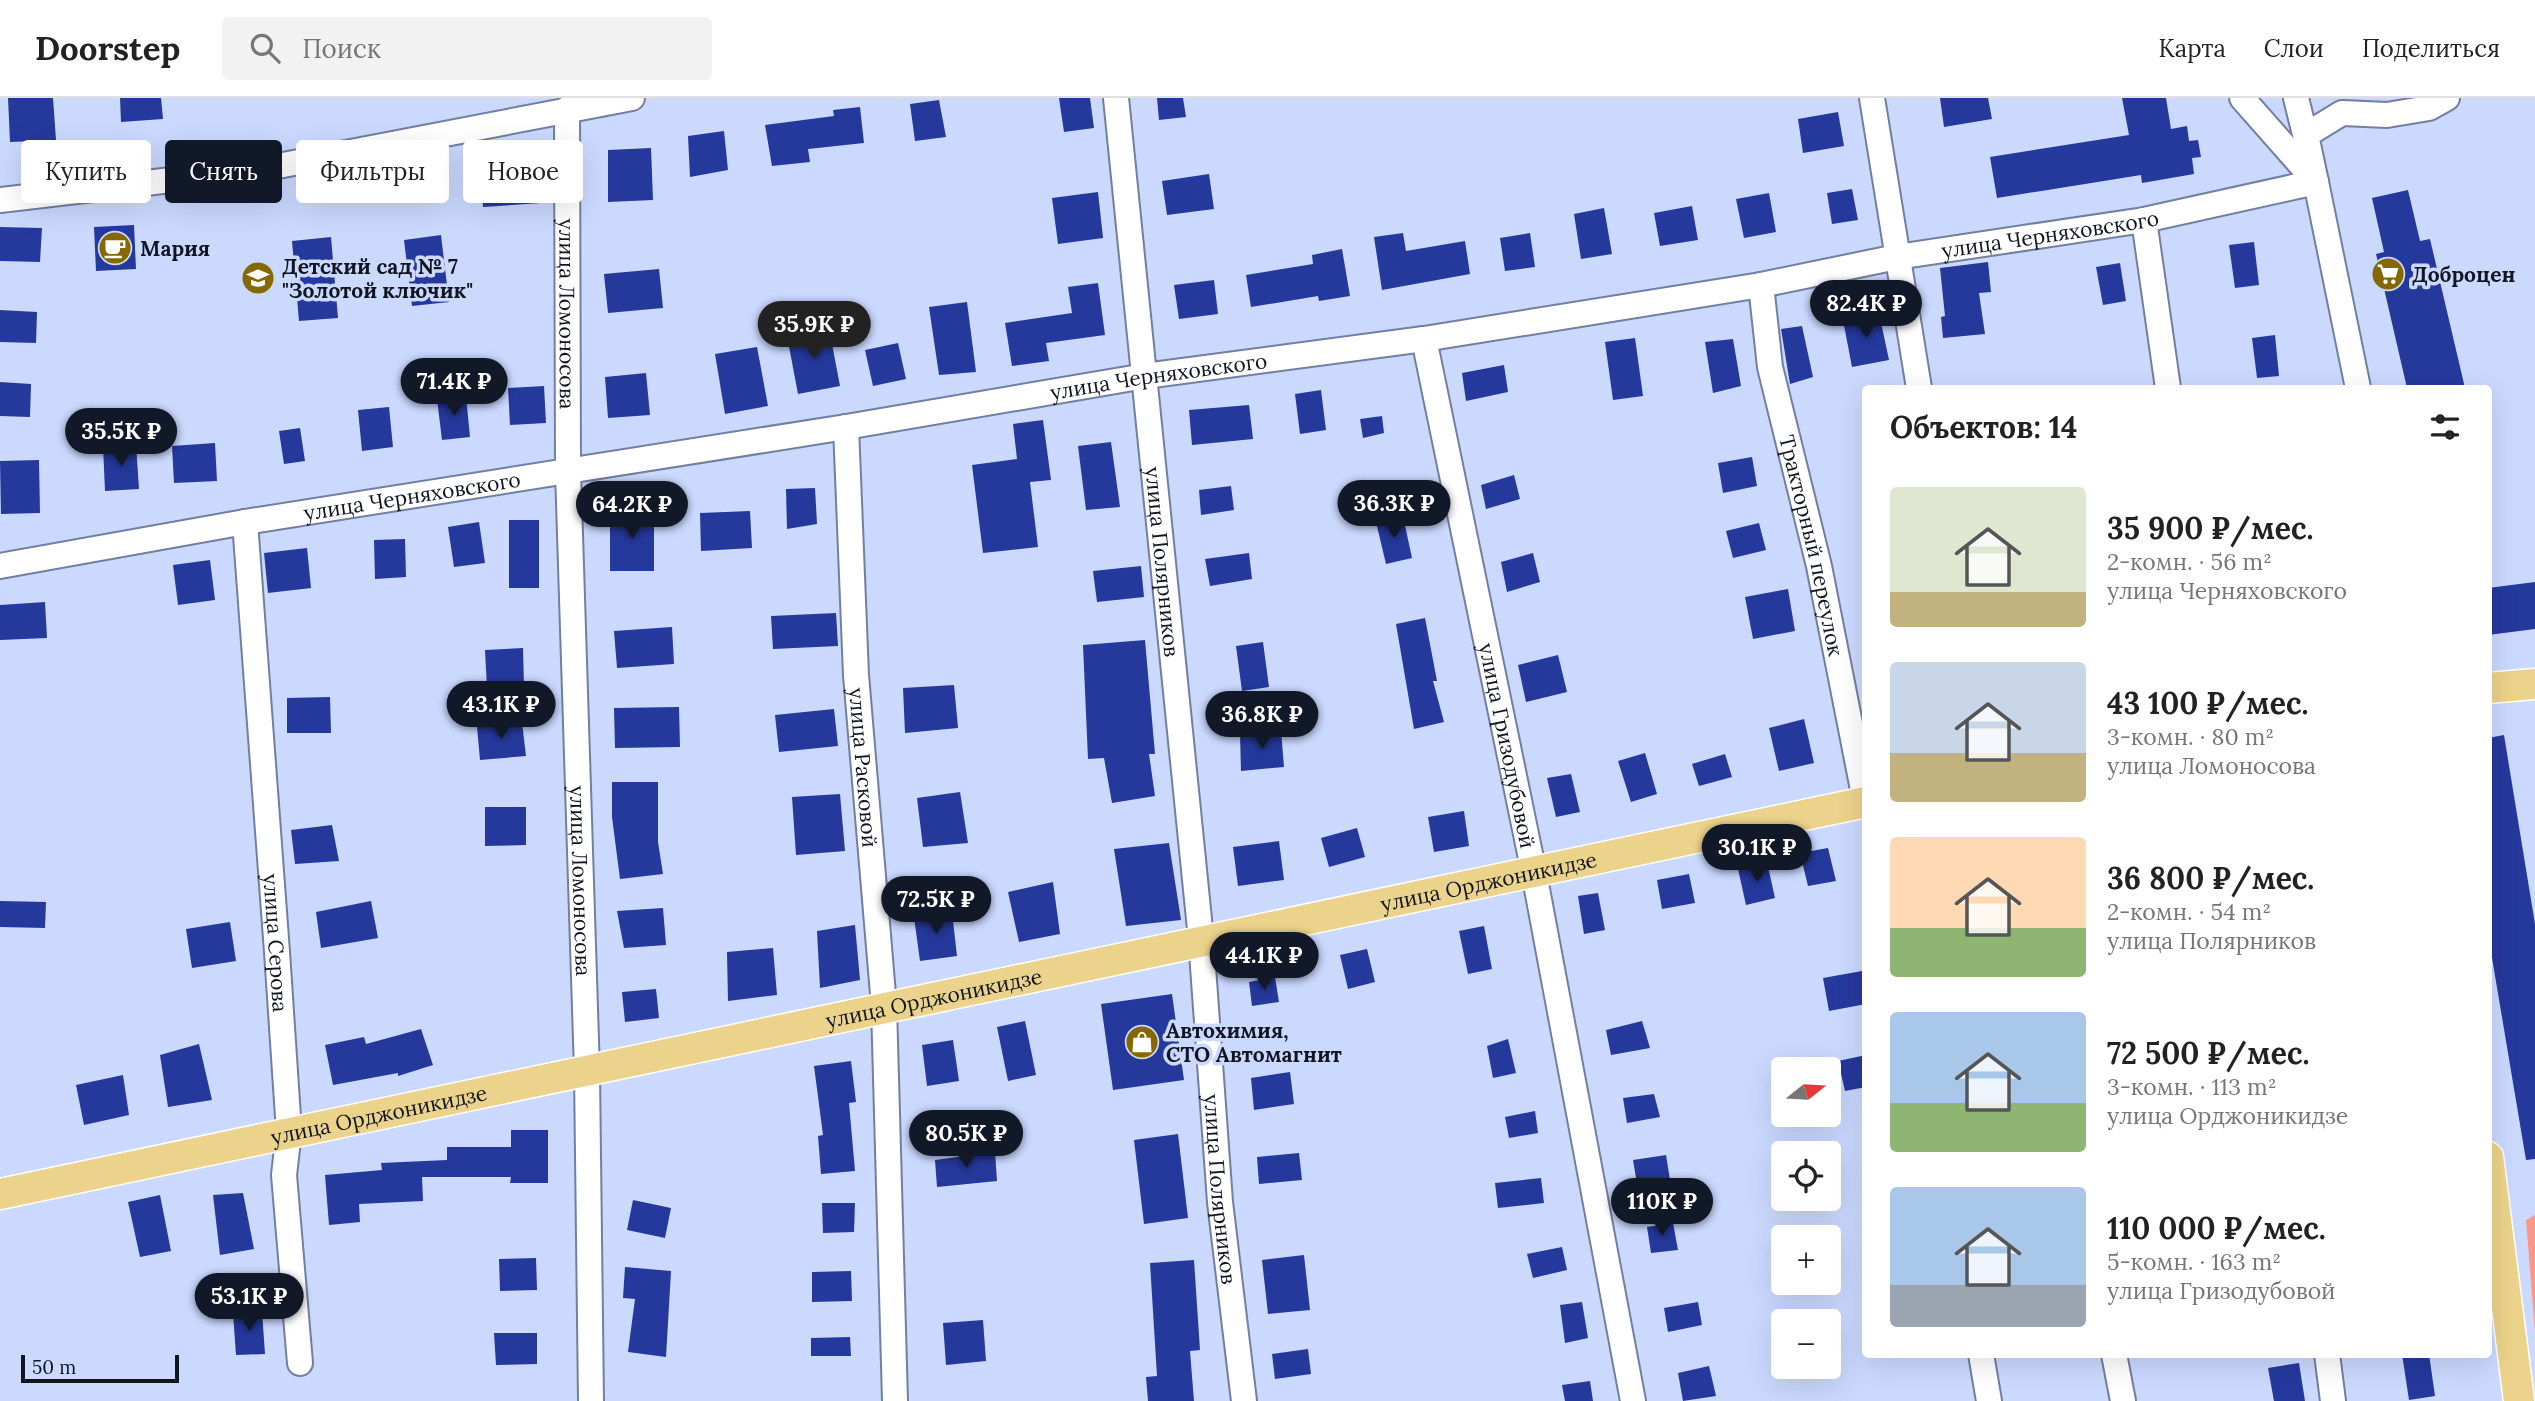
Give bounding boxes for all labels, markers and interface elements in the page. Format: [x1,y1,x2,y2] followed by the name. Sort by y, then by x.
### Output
[222,17,712,80] search box
[35,27,180,69] text: Doorstep
[246,29,284,67] icon: search
[302,32,381,65] text: Поиск
[2158,33,2226,64] text: Карта
[2264,33,2324,64] text: Слои
[2362,33,2500,64] text: Поделиться
[21,140,151,203] chip: Купить
[165,140,282,203] chip: Снять
[296,140,449,203] chip: Фильтры
[463,140,583,203] chip: Новое
[1940,204,2161,264] street label: улица Черняховского
[554,219,581,410] street label: улица Ломоносова
[96,229,134,267] cafe icon: Мария
[140,235,210,262] place label: Мария
[282,253,473,304] place label: Детский сад № 7 "Золотой ключик"
[2369,255,2407,293] supermarket icon: Доброцен
[239,259,277,297] school or university icon: Детский сад № 7 "Золотой ключик"
[2412,261,2516,288] place label: Доброцен
[1801,280,1931,340] pin: 82.4K ₽
[1826,288,1906,317] text: 82.4K ₽
[749,302,879,361] pin: 35.9K ₽
[774,309,854,338] text: 35.9K ₽
[1048,346,1269,405] street label: улица Черняховского
[389,358,519,418] pin: 71.4K ₽
[417,366,491,395] text: 71.4K ₽
[56,408,186,468] pin: 35.5K ₽
[1890,408,2077,446] text: Объектов: 14
[2426,408,2464,446] icon: filters
[81,416,161,445] text: 35.5K ₽
[1774,432,1850,659] street label: Тракторный переулок
[302,465,522,526] street label: улица Черняховского
[1140,465,1186,658] street label: улица Полярников
[1329,480,1459,540] pin: 36.3K ₽
[567,482,697,541] pin: 64.2K ₽
[1353,488,1435,517] text: 36.3K ₽
[592,489,672,518] text: 64.2K ₽
[2107,509,2313,547] text: 35 900 ₽/мес.
[1946,515,2030,599] icon: home
[2107,547,2272,576] text: 2-комн. · 56 m²
[2107,576,2347,605] text: улица Черняховского
[1473,640,1542,850] street label: улица Гризодубовой
[436,682,566,741] pin: 43.1K ₽
[2107,684,2309,722] text: 43 100 ₽/мес.
[844,686,884,849] street label: улица Расковой
[463,689,539,718] text: 43.1K ₽
[1946,690,2030,774] icon: home
[1197,692,1327,751] pin: 36.8K ₽
[1221,699,1303,728] text: 36.8K ₽
[2107,722,2274,751] text: 3-комн. · 80 m²
[2107,751,2316,780] text: улица Ломоносова
[564,785,597,977] street label: улица Ломоносова
[1692,824,1822,884] pin: 30.1K ₽
[1718,832,1796,861] text: 30.1K ₽
[1378,845,1599,917] street label: улица Орджоникидзе
[2107,859,2314,897] text: 36 800 ₽/мес.
[1946,865,2030,949] icon: home
[258,873,294,1013] street label: улица Серова
[871,876,1001,936] pin: 72.5K ₽
[897,884,975,913] text: 72.5K ₽
[2107,897,2271,926] text: 2-комн. · 54 m²
[2107,926,2316,955] text: улица Полярников
[1199,932,1329,992] pin: 44.1K ₽
[1226,940,1302,969] text: 44.1K ₽
[823,962,1044,1034] street label: улица Орджоникидзе
[1166,1017,1342,1068] place label: Автохимия, СТО Автомагнит
[1123,1023,1161,1061] shop icon: Автохимия, СТО Автомагнит
[2107,1034,2309,1072] text: 72 500 ₽/мес.
[1946,1040,2030,1124] icon: home
[1771,1057,1841,1127] north arrow
[1771,1057,1841,1379] map controls
[2107,1072,2277,1101] text: 3-комн. · 113 m²
[268,1079,489,1150] street label: улица Орджоникидзе
[1199,1093,1243,1286] street label: улица Полярников
[2107,1101,2348,1130] text: улица Орджоникидзе
[901,1110,1031,1170] pin: 80.5K ₽
[925,1118,1007,1147] text: 80.5K ₽
[1771,1141,1841,1211] button: locate
[1605,1178,1719,1238] pin: 110K ₽
[1627,1186,1697,1215] text: 110K ₽
[2107,1209,2326,1247] text: 110 000 ₽/мес.
[1946,1215,2030,1299] icon: home
[1771,1225,1841,1295] button: +
[2107,1247,2281,1276] text: 5-комн. · 163 m²
[184,1274,314,1333] pin: 53.1K ₽
[2107,1276,2336,1305] text: улица Гризодубовой
[211,1281,287,1310] text: 53.1K ₽
[1771,1309,1841,1379] button: −
[21,1352,178,1384] scale bar
[32,1355,76,1379] text: 50 m

